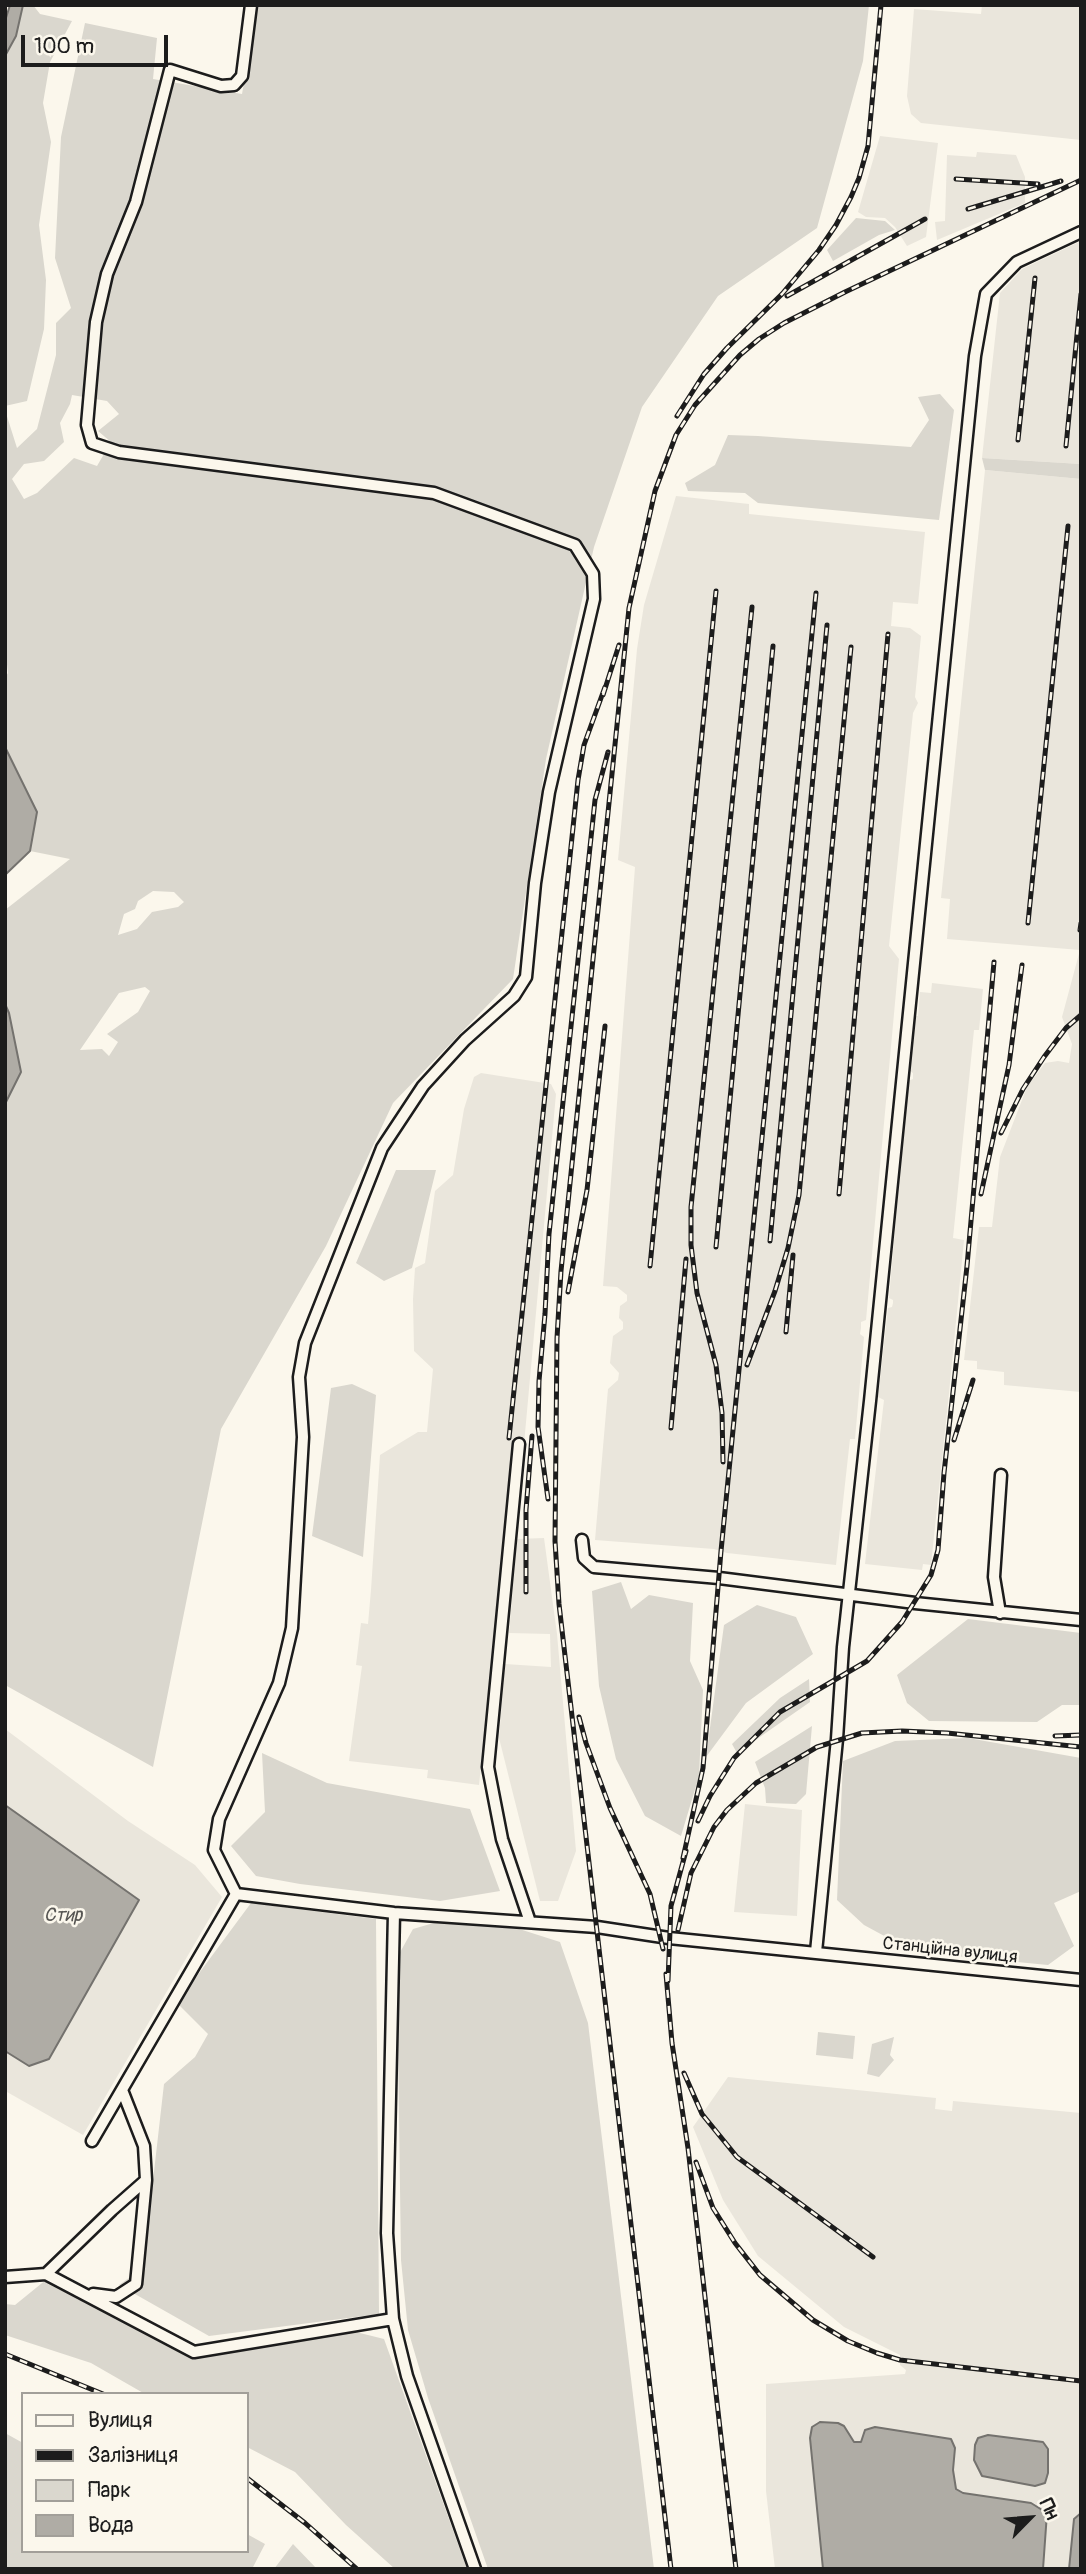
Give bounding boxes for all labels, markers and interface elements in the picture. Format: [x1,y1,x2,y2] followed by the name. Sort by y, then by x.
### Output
[24,21,172,65] scale bar
[34,33,94,60] text: 100 m
[44,1905,82,1927] water label: Стир
[881,1933,1019,1969] street label: Станційна вулиця
[21,2392,248,2553] legend
[88,2407,152,2434] text: Вулиця
[88,2442,178,2469] text: Залізниця
[88,2477,131,2504] text: Парк
[995,2483,1065,2553] north arrow
[1034,2495,1064,2524] text: Пн
[88,2512,134,2539] text: Вода

